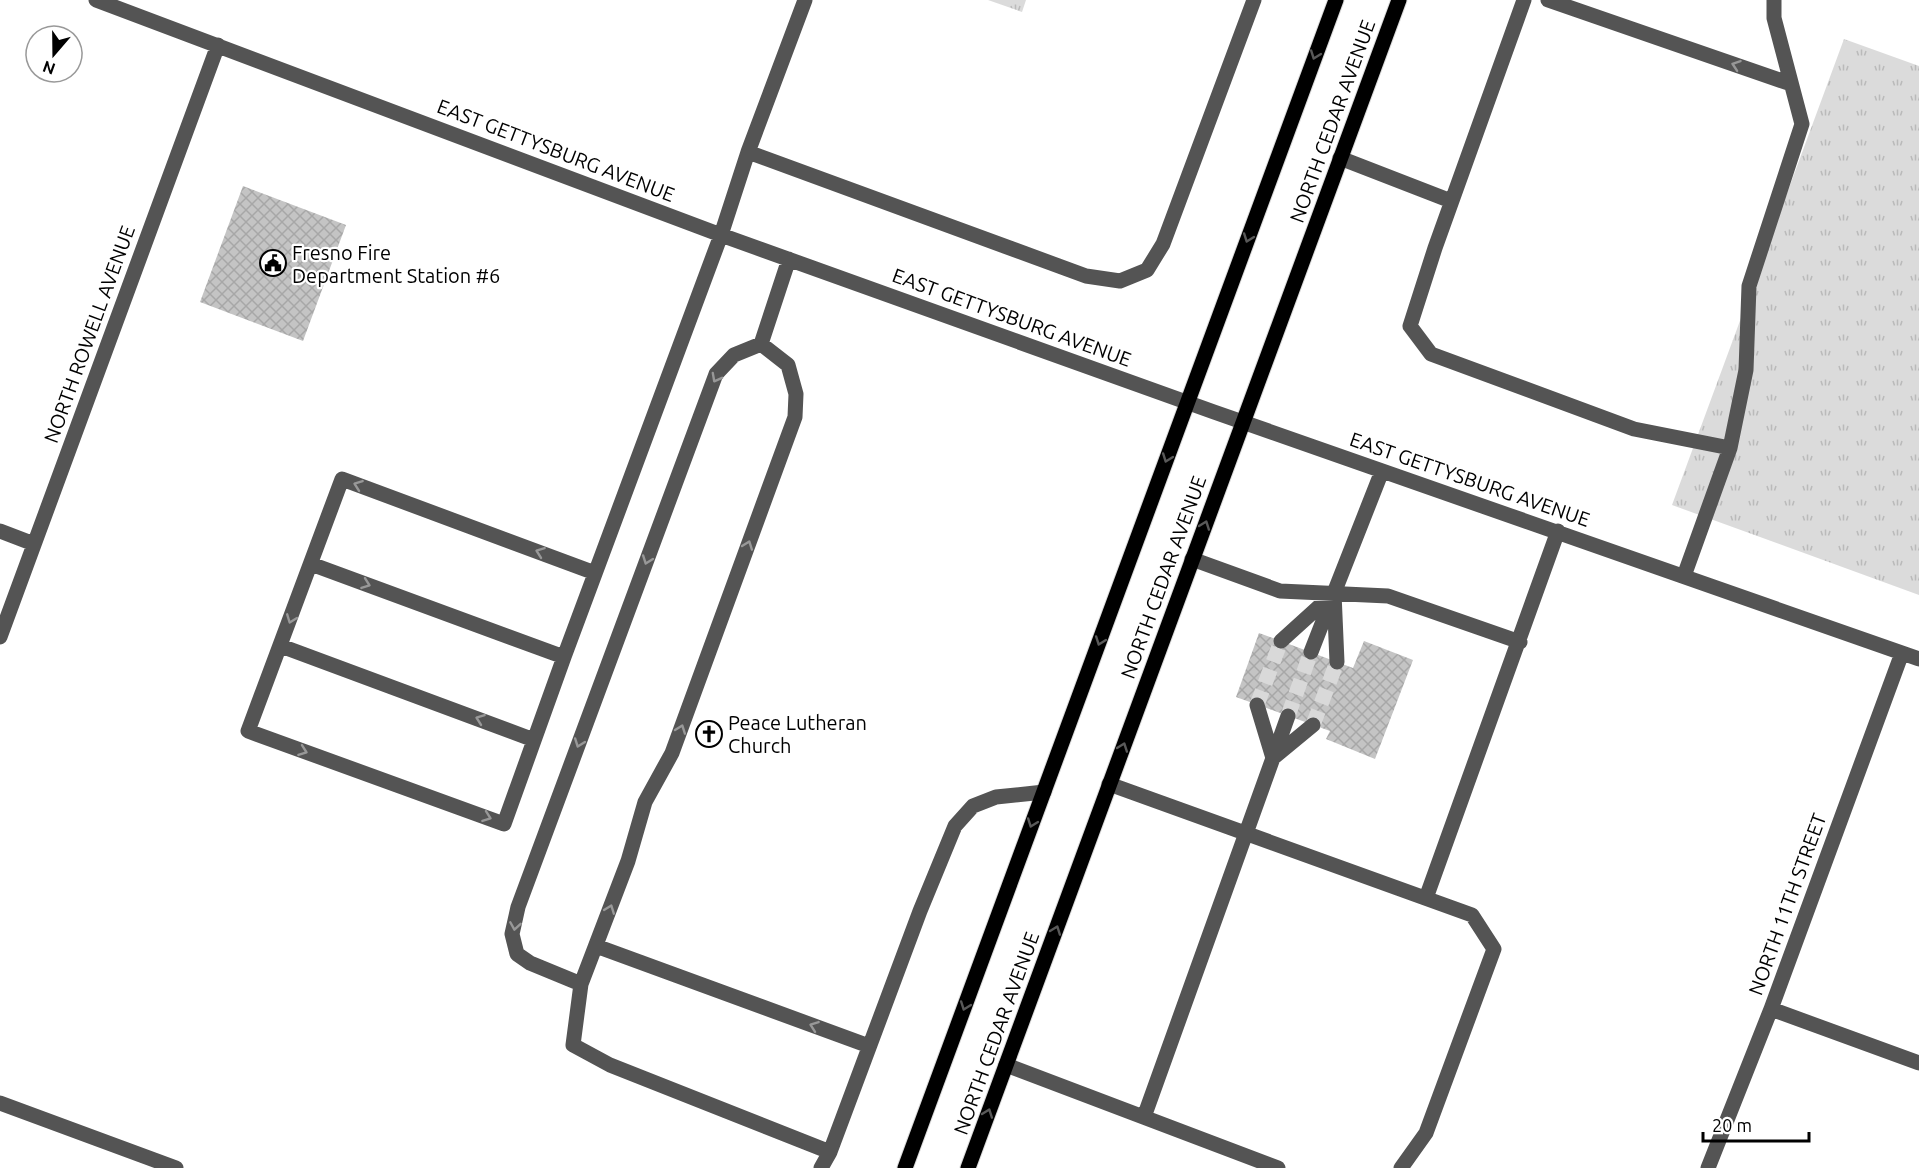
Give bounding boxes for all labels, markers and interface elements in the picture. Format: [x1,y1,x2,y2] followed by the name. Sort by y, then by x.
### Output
[1285,16,1379,226] street label: NORTH CEDAR AVENUE
[24,24,84,84] north arrow
[1310,49,1323,60] one-way arrow
[40,58,58,79] text: N
[1731,60,1742,73] one-way arrow
[434,94,678,206] street label: EAST GETTYSBURG AVENUE
[39,222,139,446] street label: NORTH ROWELL AVENUE
[1242,232,1255,243] one-way arrow
[292,241,500,287] place label: Fresno Fire Department Station #6
[258,248,288,278] public building icon: Fresno Fire Department Station #6
[889,263,1135,371] street label: EAST GETTYSBURG AVENUE
[712,372,723,382] one-way arrow
[1347,427,1593,531] street label: EAST GETTYSBURG AVENUE
[1162,451,1174,462] one-way arrow
[1116,472,1210,682] street label: NORTH CEDAR AVENUE
[353,479,363,492] one-way arrow
[1197,520,1210,531] one-way arrow
[741,540,753,551] one-way arrow
[535,547,546,560] one-way arrow
[642,554,654,565] one-way arrow
[360,577,371,589] one-way arrow
[285,613,298,624] one-way arrow
[1094,635,1107,645] one-way arrow
[728,711,867,757] place label: Peace Lutheran Church
[475,714,485,727] one-way arrow
[694,719,724,749] church icon: Peace Lutheran Church
[674,724,687,734] one-way arrow
[574,737,587,747] one-way arrow
[1116,742,1128,753] one-way arrow
[297,743,308,756] one-way arrow
[481,810,491,823] one-way arrow
[1743,810,1831,998] street label: NORTH 11TH STREET
[1027,817,1039,828] one-way arrow
[603,904,615,915] one-way arrow
[509,922,521,931] one-way arrow
[1048,925,1061,936] one-way arrow
[949,928,1043,1138] street label: NORTH CEDAR AVENUE
[959,1001,972,1011] one-way arrow
[810,1020,820,1033] one-way arrow
[1703,1105,1810,1143] scale bar
[981,1108,994,1119] one-way arrow
[1712,1115,1752,1135] text: 20 m

